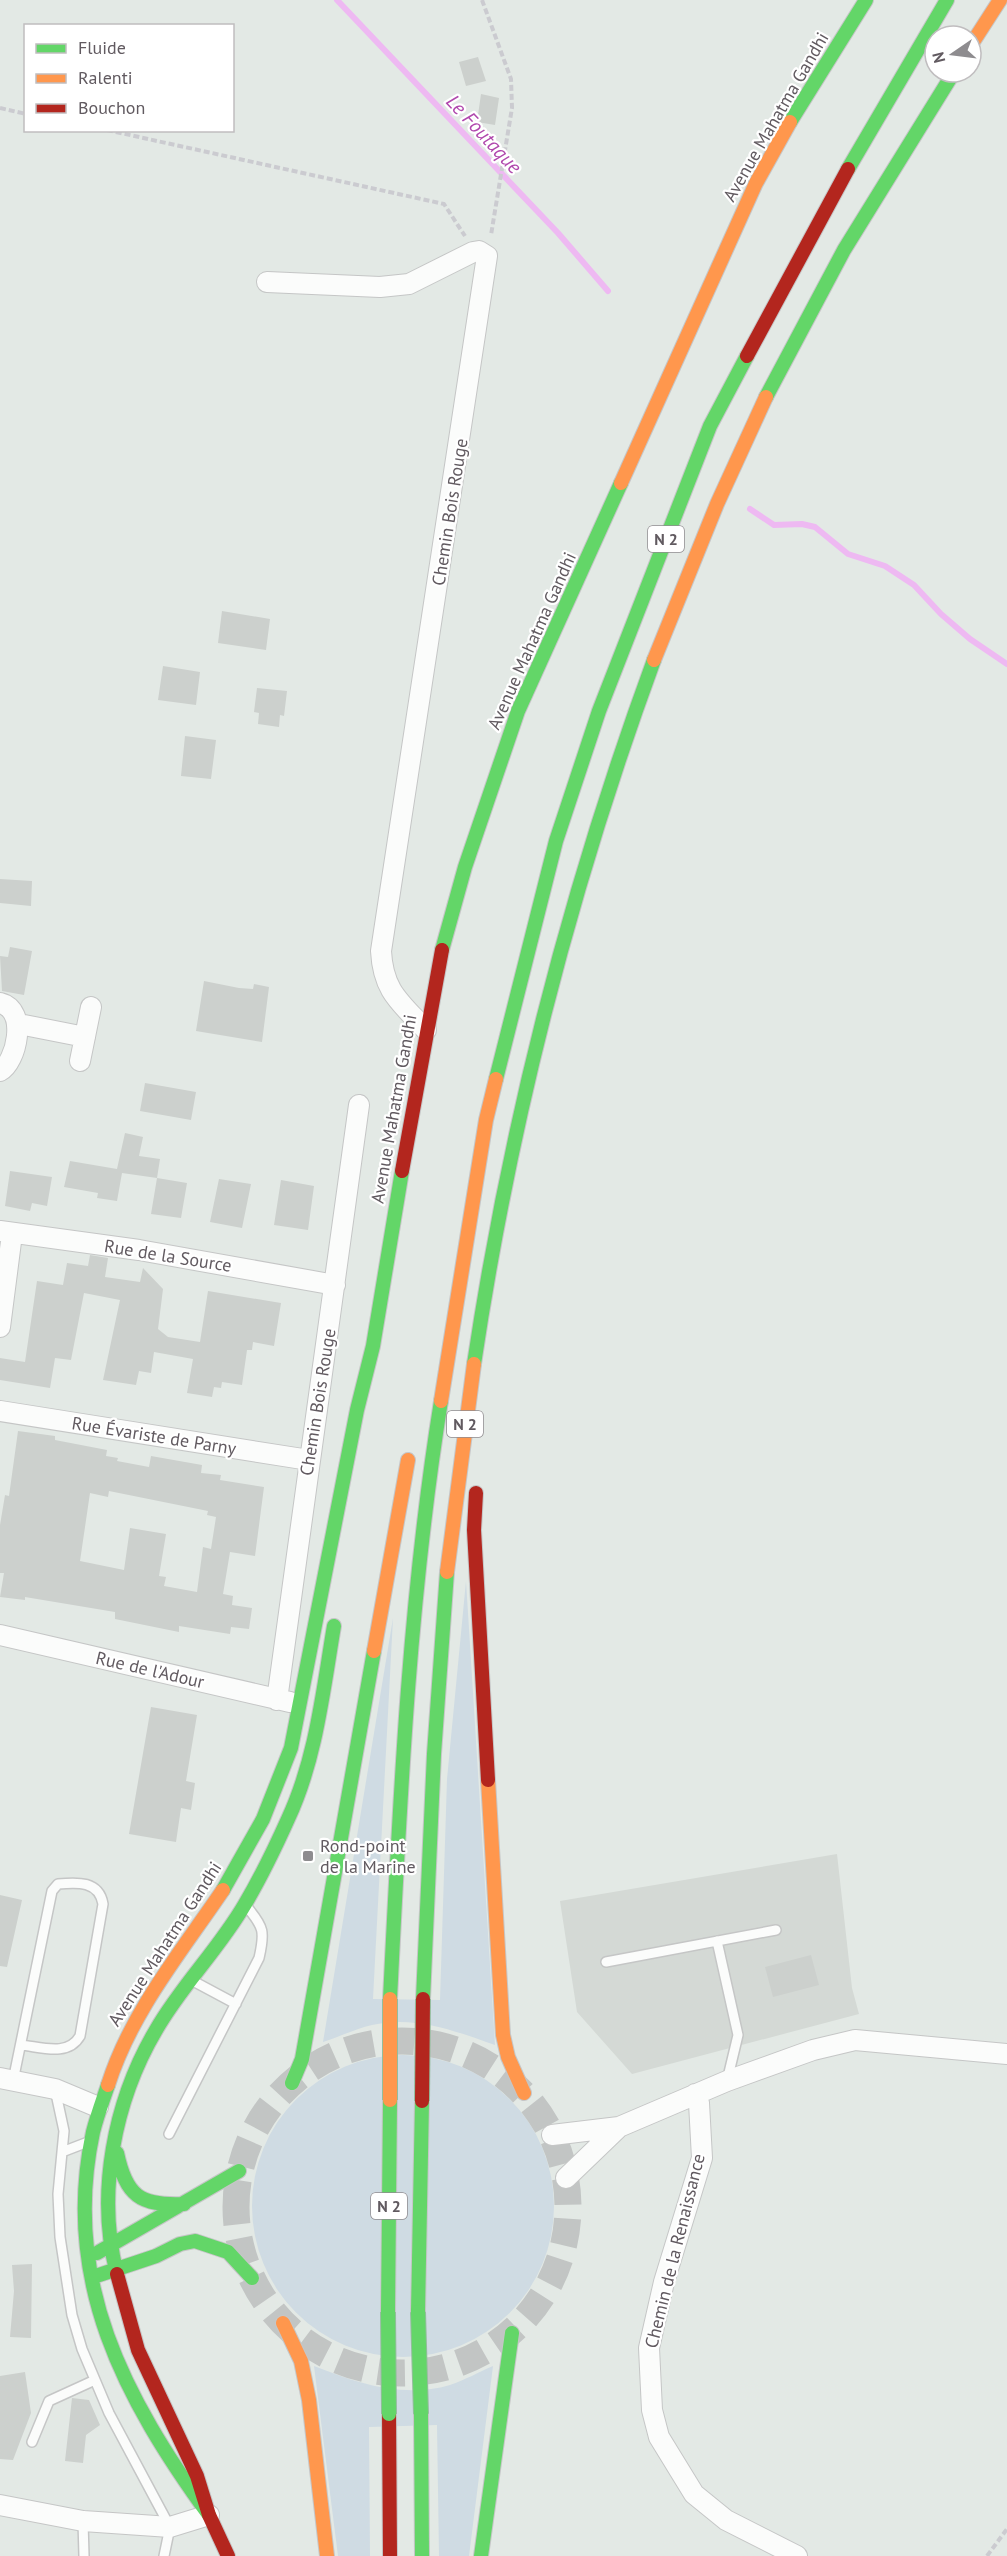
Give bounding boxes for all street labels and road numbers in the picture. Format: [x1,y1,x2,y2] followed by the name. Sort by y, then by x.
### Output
[718,28,833,205] street label: Avenue Mahatma Gandhi
[427,437,472,587] street label: Chemin Bois Rouge
[648,526,684,552] road number: N 2
[482,549,581,733] street label: Avenue Mahatma Gandhi
[366,1013,421,1205] street label: Avenue Mahatma Gandhi
[103,1234,233,1277] street label: Rue de la Source
[295,1327,340,1477] street label: Chemin Bois Rouge
[70,1411,239,1460] street label: Rue Évariste de Parny
[447,1411,483,1437] road number: N 2
[94,1646,207,1693] street label: Rue de l'Adour
[103,1857,226,2030] street label: Avenue Mahatma Gandhi
[639,2151,710,2350] street label: Chemin de la Renaissance
[371,2193,407,2219] road number: N 2

